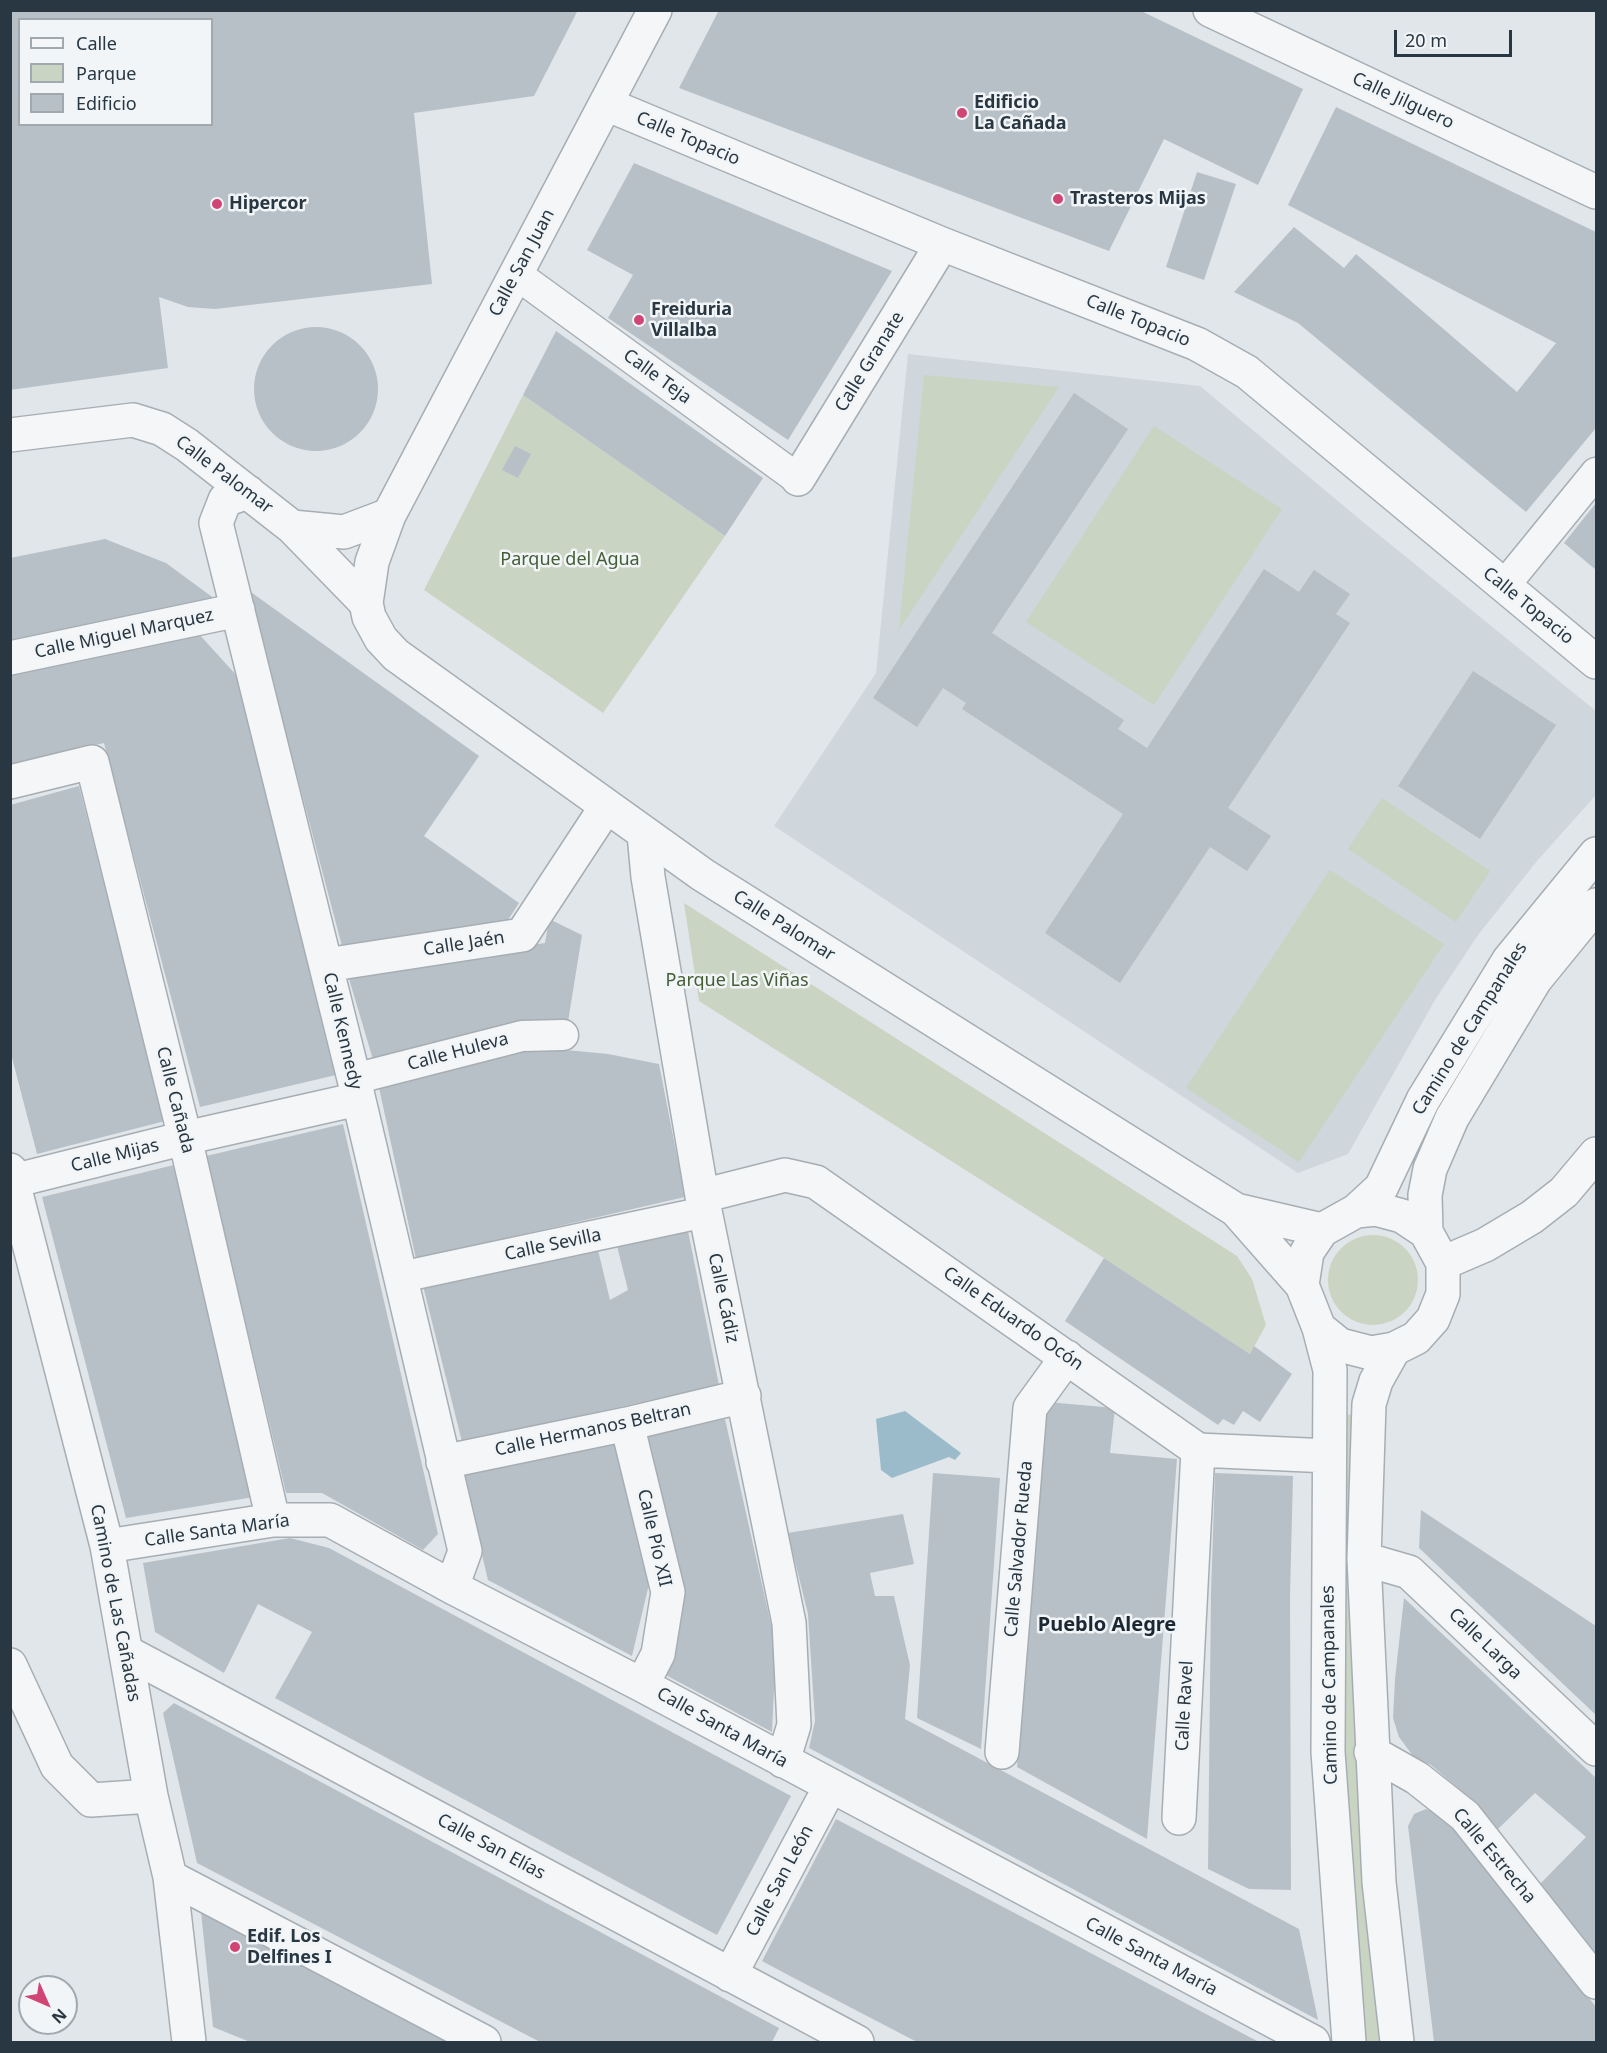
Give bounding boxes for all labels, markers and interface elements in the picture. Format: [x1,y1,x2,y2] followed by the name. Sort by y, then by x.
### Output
[18,18,213,126] legend
[1397,18,1516,56] scale bar
[1405,28,1447,52] text: 20 m
[76,31,117,55] text: Calle
[76,61,136,85] text: Parque
[1349,68,1457,134] street label: Calle Jilguero
[76,91,137,115] text: Edificio
[974,92,1067,134] place label: Edificio La Cañada
[955,106,969,120] marker: Edificio La Cañada
[633,107,743,171] street label: Calle Topacio
[1070,188,1206,210] place label: Trasteros Mijas
[1051,192,1065,206] marker: Trasteros Mijas
[229,193,307,215] place label: Hipercor
[210,197,224,211] marker: Hipercor
[485,206,559,320] street label: Calle San Juan
[1083,290,1193,352] street label: Calle Topacio
[651,299,732,342] place label: Freiduria Villalba
[831,308,909,416] street label: Calle Granate
[632,313,646,327] marker: Freiduria Villalba
[619,345,695,409] street label: Calle Teja
[171,431,277,519] street label: Calle Palomar
[500,549,640,571] park label: Parque del Agua
[1478,563,1578,649] street label: Calle Topacio
[33,604,215,664] street label: Calle Miguel Marquez
[729,886,839,966] street label: Calle Palomar
[422,927,506,961] street label: Calle Jaén
[1408,939,1532,1119] street label: Camino de Campanales
[318,970,366,1092] street label: Calle Kennedy
[665,970,809,992] park label: Parque Las Viñas
[405,1028,511,1076] street label: Calle Huleva
[151,1044,199,1156] street label: Calle Cañada
[69,1135,161,1177] street label: Calle Mijas
[503,1224,603,1266] street label: Calle Sevilla
[703,1251,743,1345] street label: Calle Cádiz
[939,1262,1087,1376] street label: Calle Eduardo Ocón
[493,1399,693,1461] street label: Calle Hermanos Beltran
[1001,1460,1037,1638] street label: Calle Salvador Rueda
[632,1487,676,1589] street label: Calle Pío XII
[85,1502,145,1704] street label: Camino de Las Cañadas
[143,1510,291,1552] street label: Calle Santa María
[1317,1585,1343,1785] street label: Camino de Campanales
[1444,1604,1526,1684] street label: Calle Larga
[1038,1613,1176,1637] district label: Pueblo Alegre
[1172,1660,1198,1752] street label: Calle Ravel
[653,1683,791,1773] street label: Calle Santa María
[1448,1804,1540,1908] street label: Calle Estrecha
[433,1809,549,1885] street label: Calle San Elías
[742,1822,818,1940] street label: Calle San León
[1081,1913,1221,2001] street label: Calle Santa María
[247,1926,332,1968] place label: Edif. Los Delfines I
[228,1940,242,1954] marker: Edif. Los Delfines I
[18,1975,78,2035] north arrow
[47,2004,72,2029] text: N

